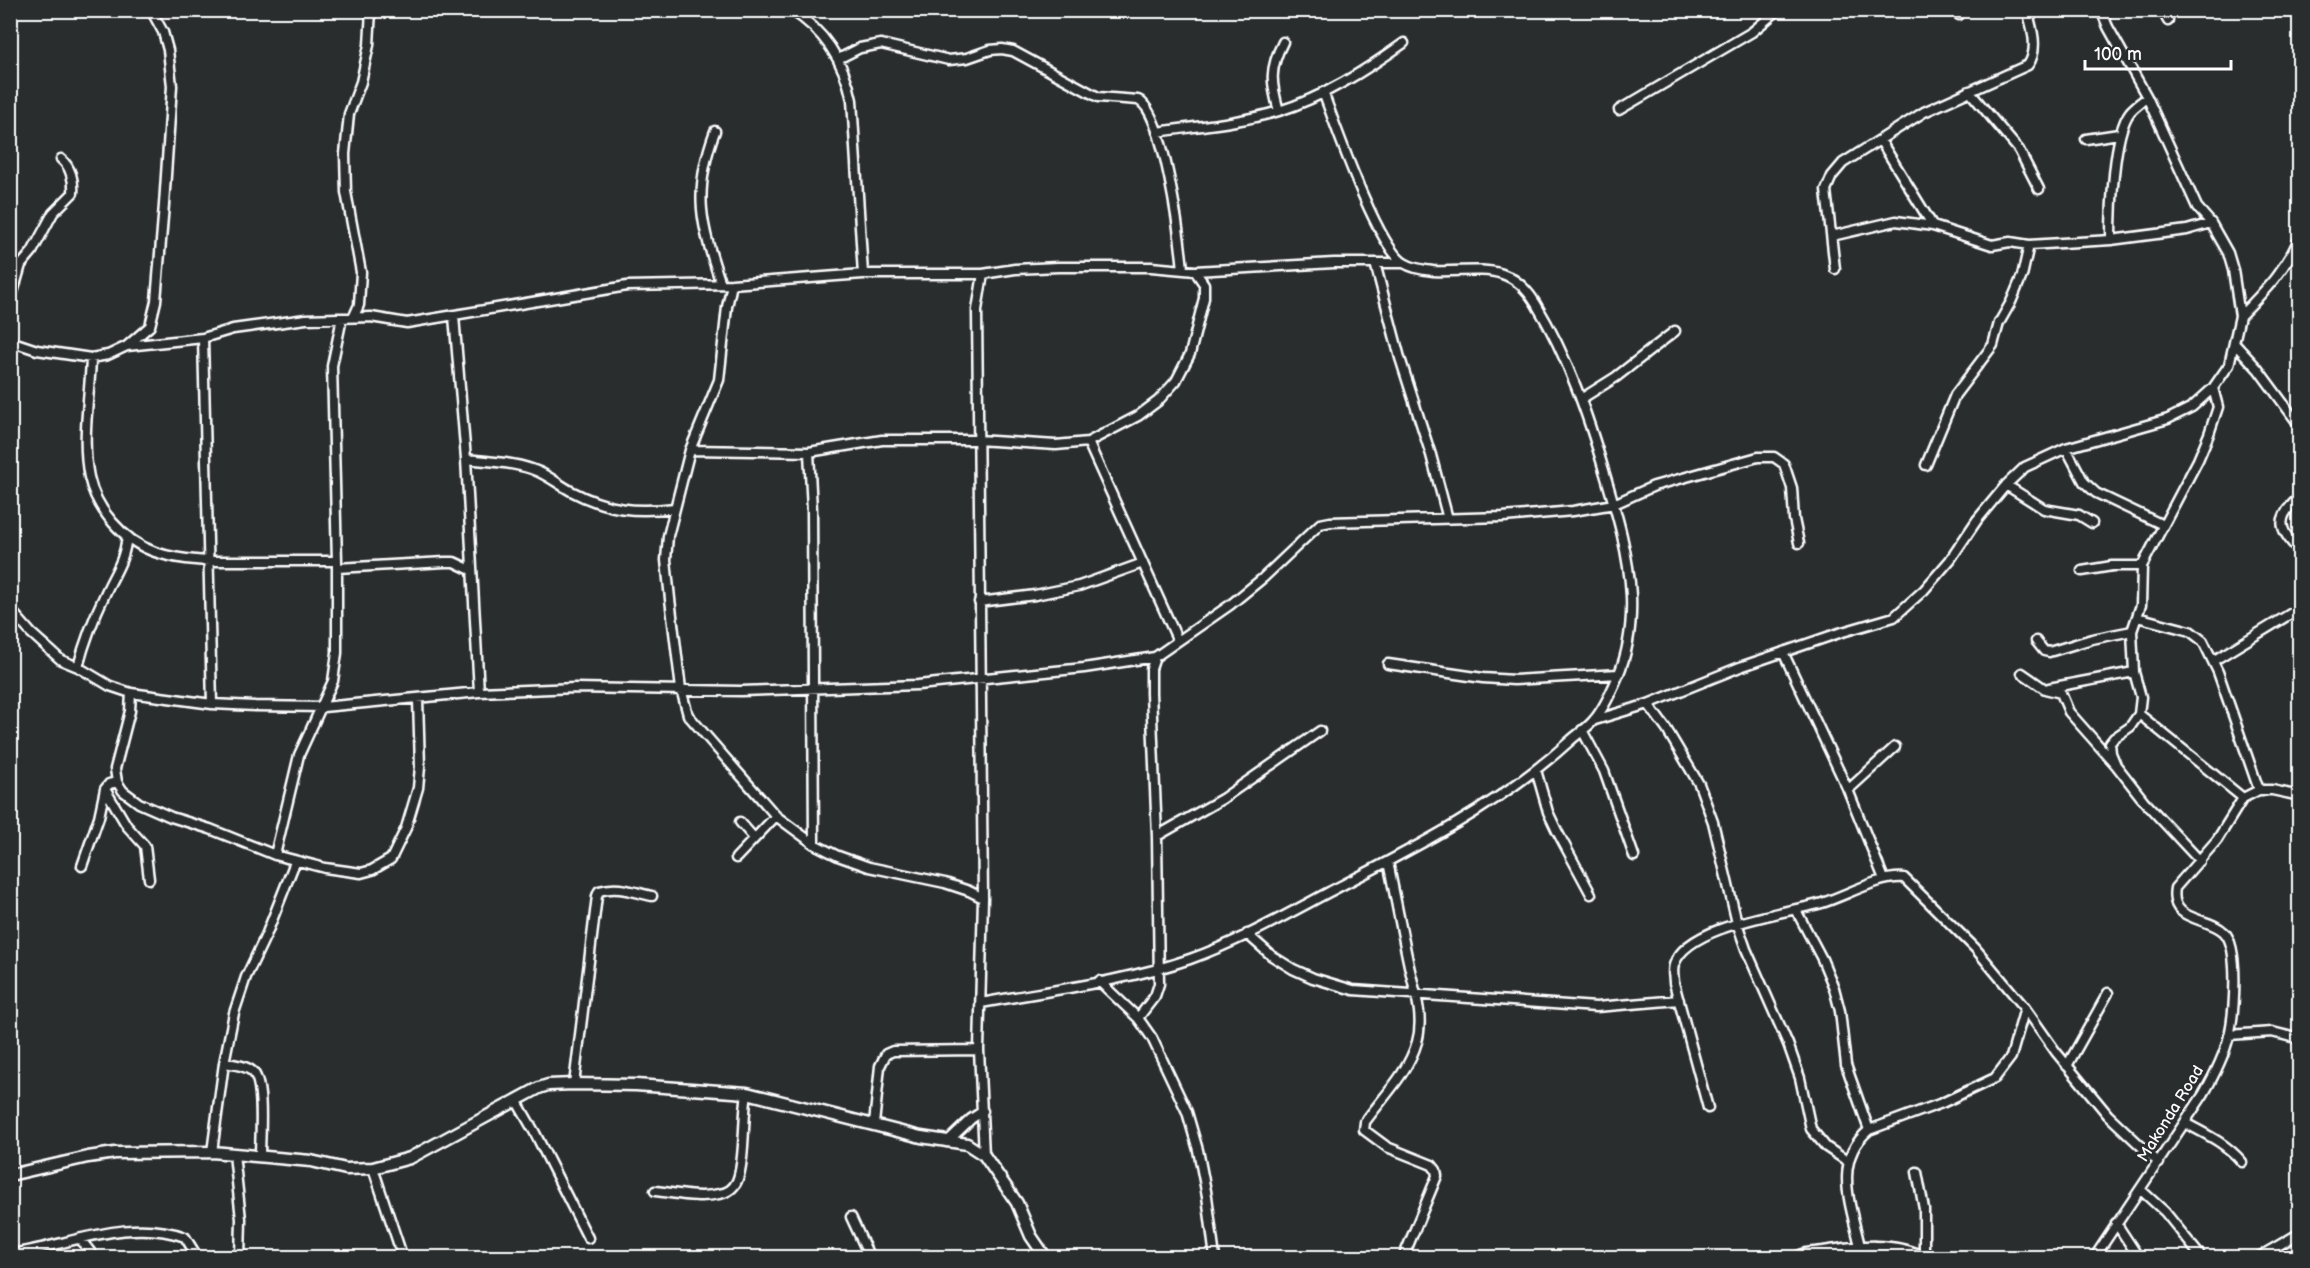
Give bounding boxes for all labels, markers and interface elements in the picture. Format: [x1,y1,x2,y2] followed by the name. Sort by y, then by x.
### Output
[2085,33,2230,71] scale bar
[2094,44,2142,65] text: 100 m
[2134,1062,2208,1166] street label: Makonda Road

